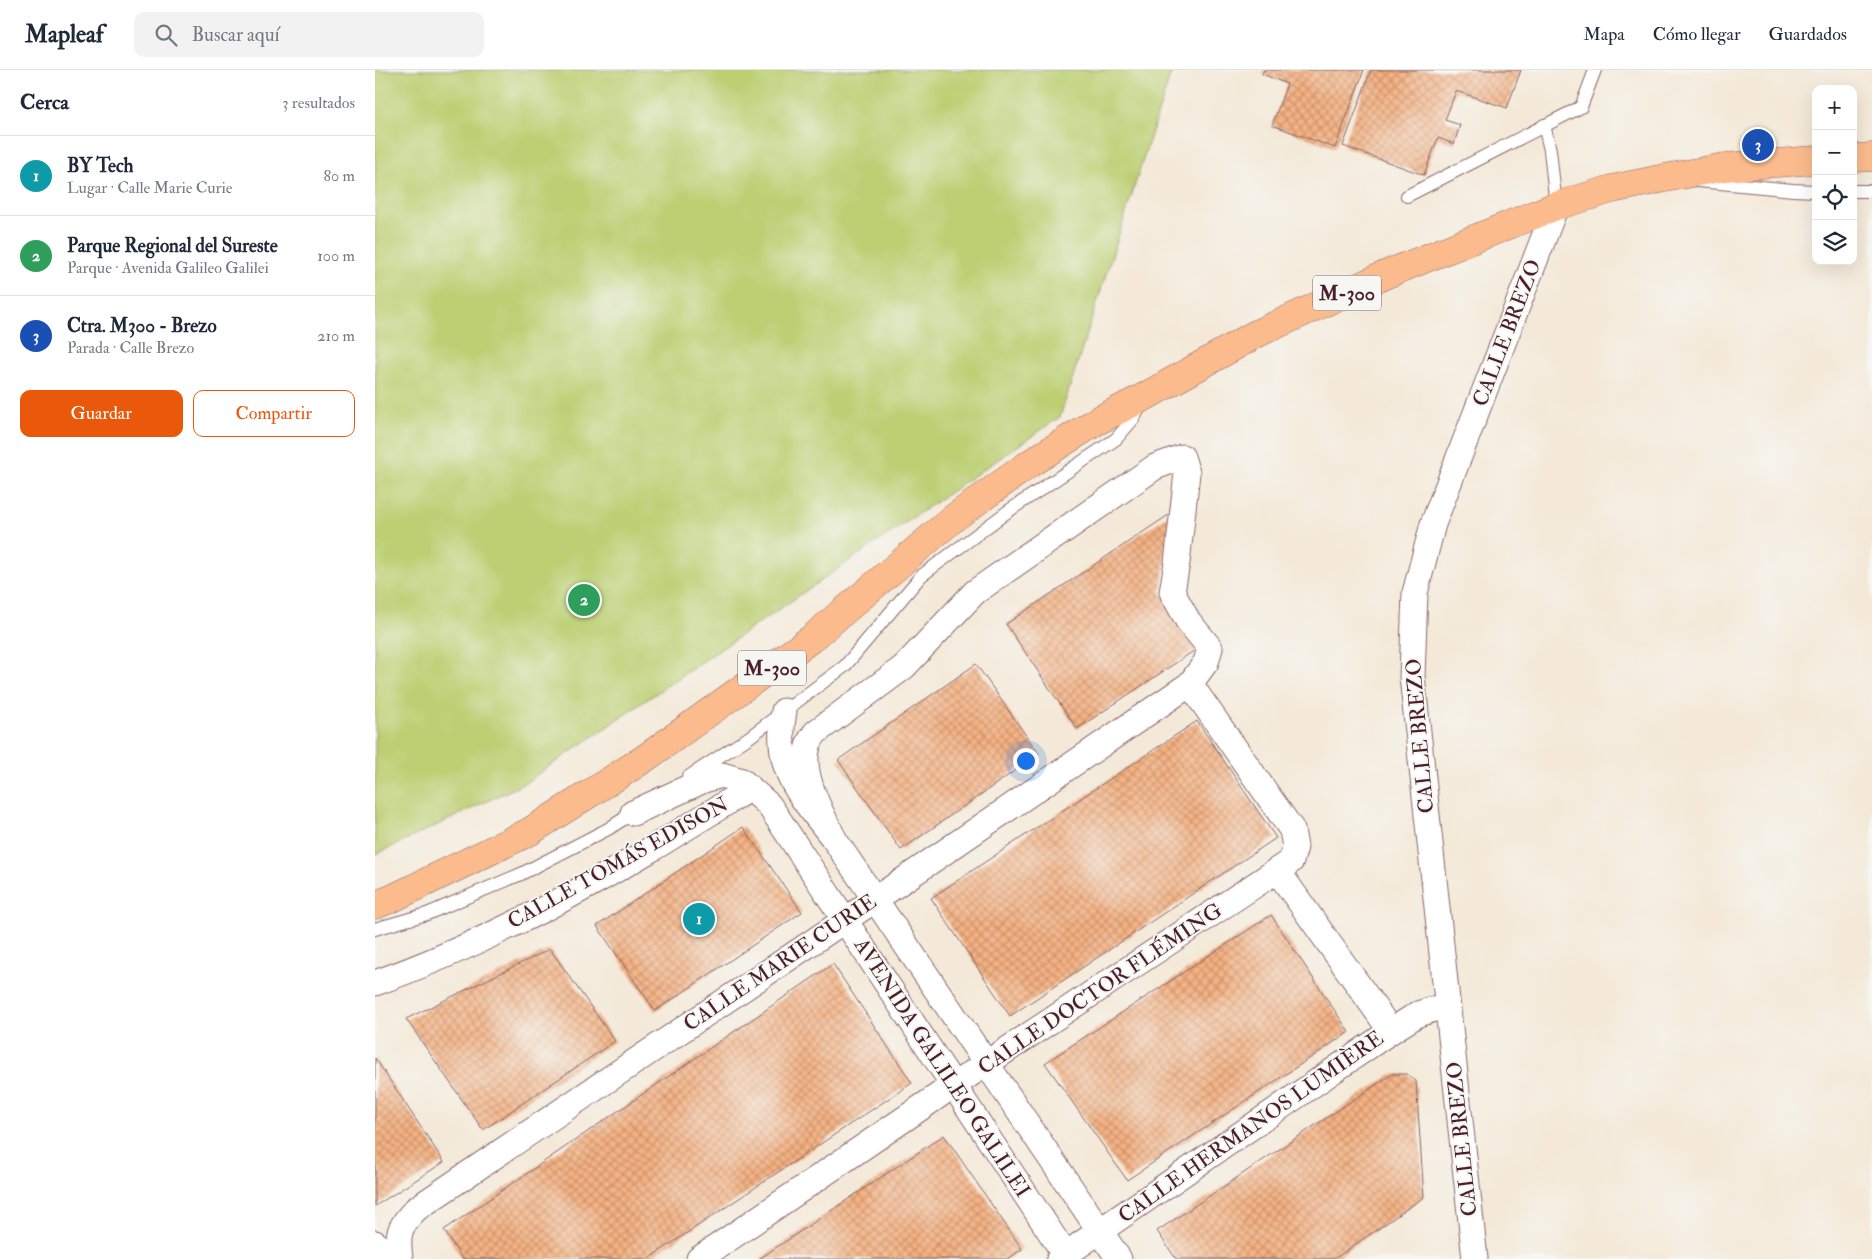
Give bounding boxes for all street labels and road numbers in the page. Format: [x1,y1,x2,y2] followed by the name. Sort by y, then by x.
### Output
[1467,256,1547,410] street label: CALLE BREZO
[1313,276,1381,310] road number: M-300
[738,650,806,686] road number: M-300
[1400,657,1440,815] street label: CALLE BREZO
[503,791,733,935] street label: CALLE TOMÁS EDISON
[678,888,882,1038] street label: CALLE MARIE CURIE
[973,897,1227,1081] street label: CALLE DOCTOR FLÉMING
[847,932,1036,1203] street label: AVENIDA GALILEO GALILEI
[1113,1025,1389,1229] street label: CALLE HERMANOS LUMIÈRE
[1440,1060,1484,1218] street label: CALLE BREZO

